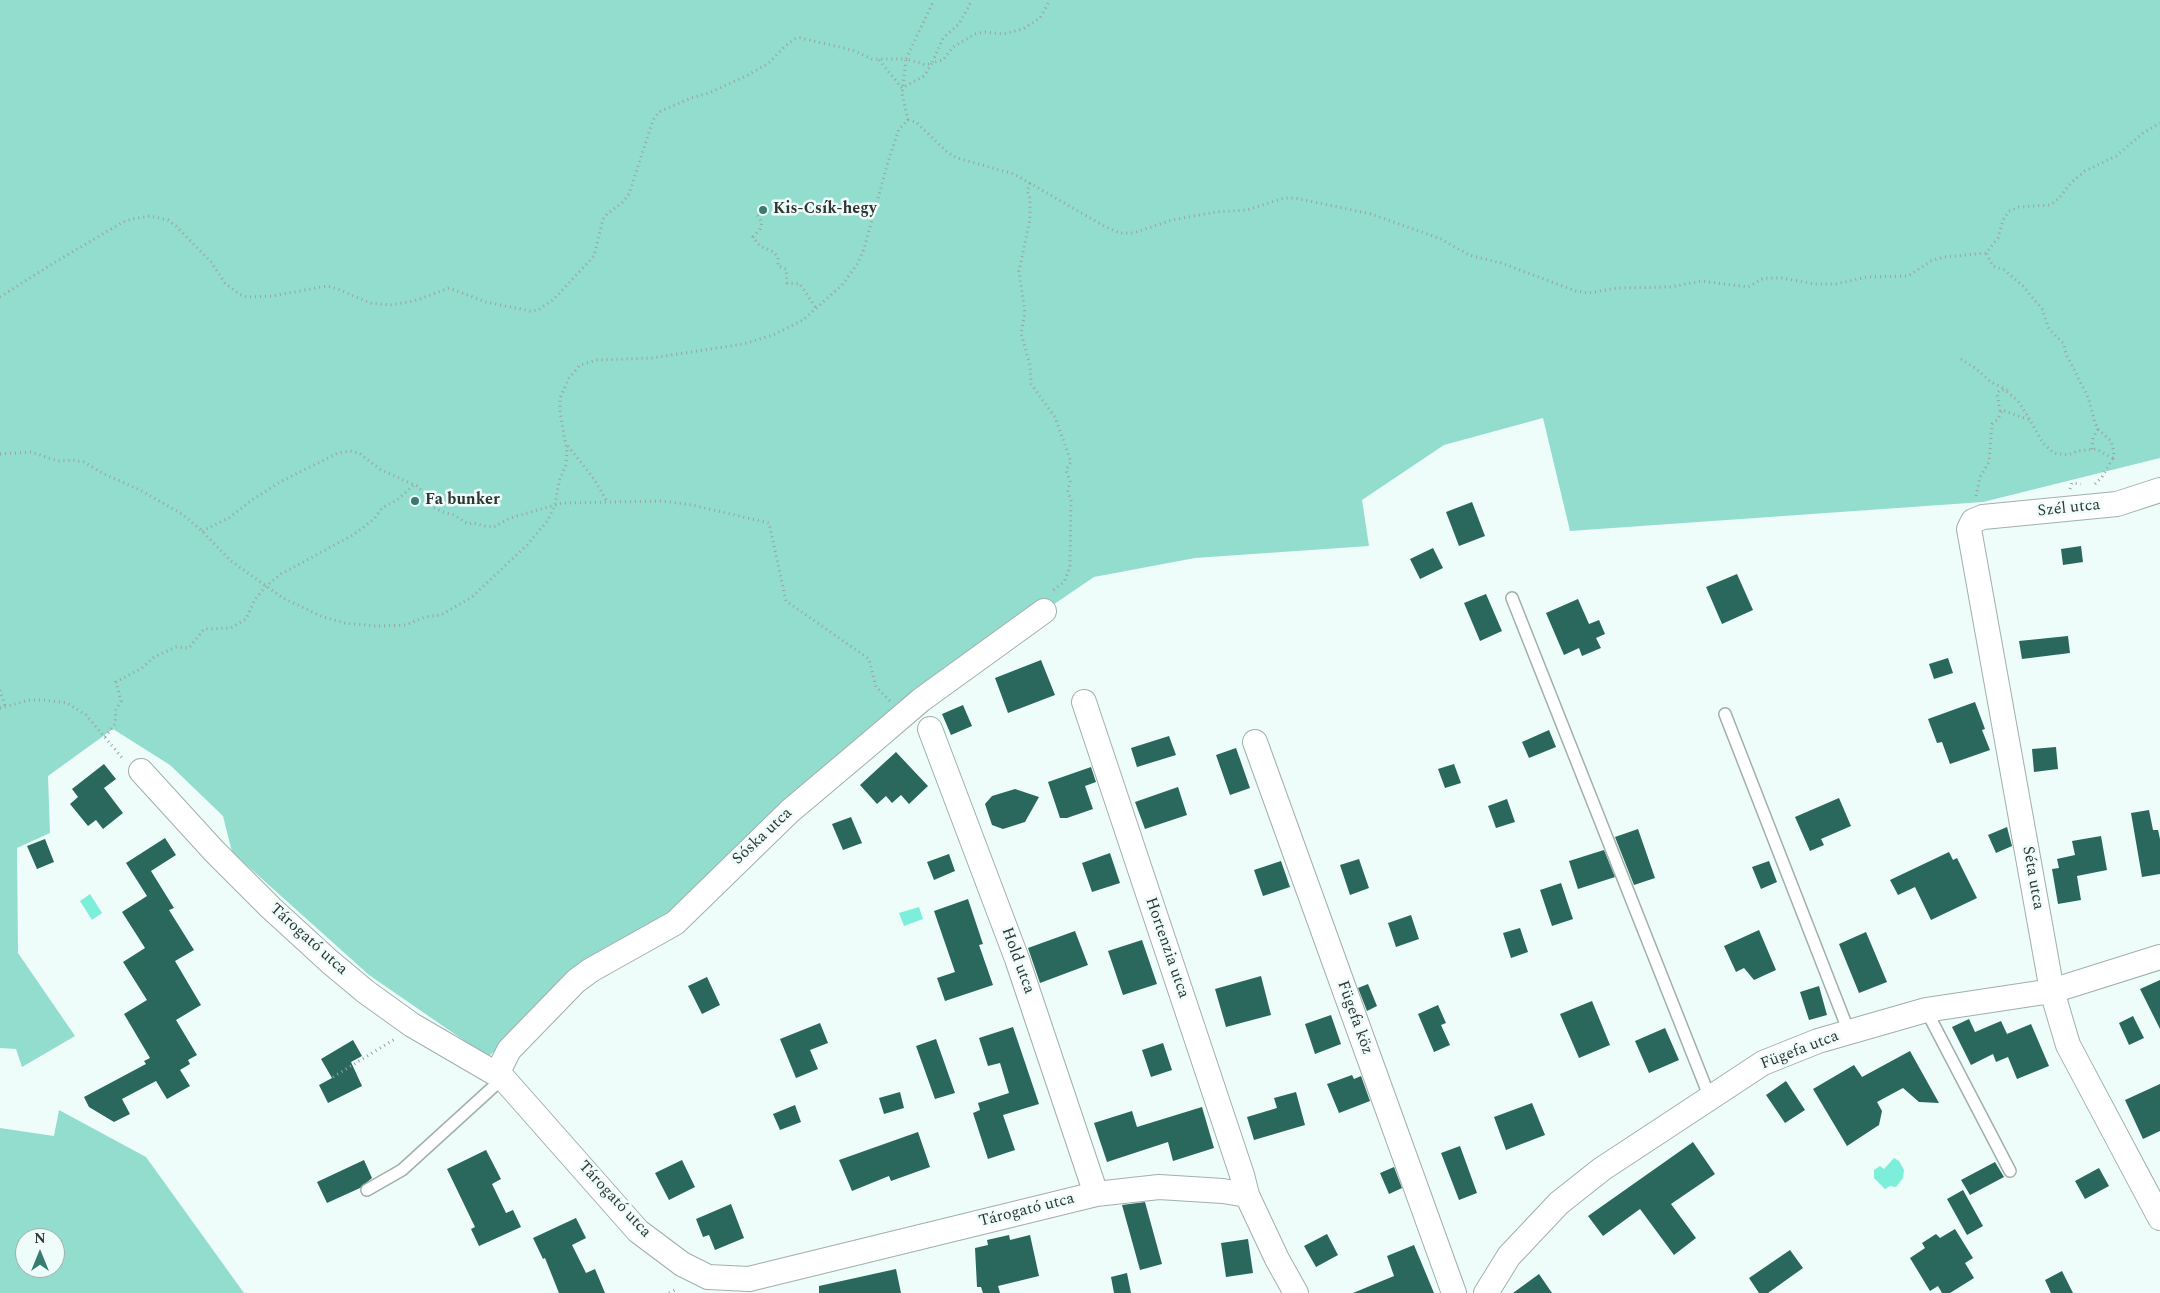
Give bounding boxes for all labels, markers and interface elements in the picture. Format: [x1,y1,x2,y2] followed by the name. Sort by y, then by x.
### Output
[773,200,877,220] place label: Kis-Csík-hegy
[757,204,769,216] marker: Kis-Csík-hegy
[425,491,500,511] place label: Fa bunker
[409,495,421,507] marker: Fa bunker
[2037,496,2101,522] street label: Szél utca
[729,804,797,870] street label: Sóska utca
[2017,845,2047,911] street label: Séta utca
[1140,895,1192,1001] street label: Hortenzia utca
[265,900,351,980] street label: Tárogató utca
[996,925,1038,997] street label: Hold utca
[1332,979,1376,1057] street label: Fügefa köz
[1758,1027,1842,1075] street label: Fügefa utca
[574,1158,654,1242] street label: Tárogató utca
[977,1190,1077,1232] street label: Tárogató utca
[15,1228,65,1278] north arrow
[34,1228,46,1249] text: N

